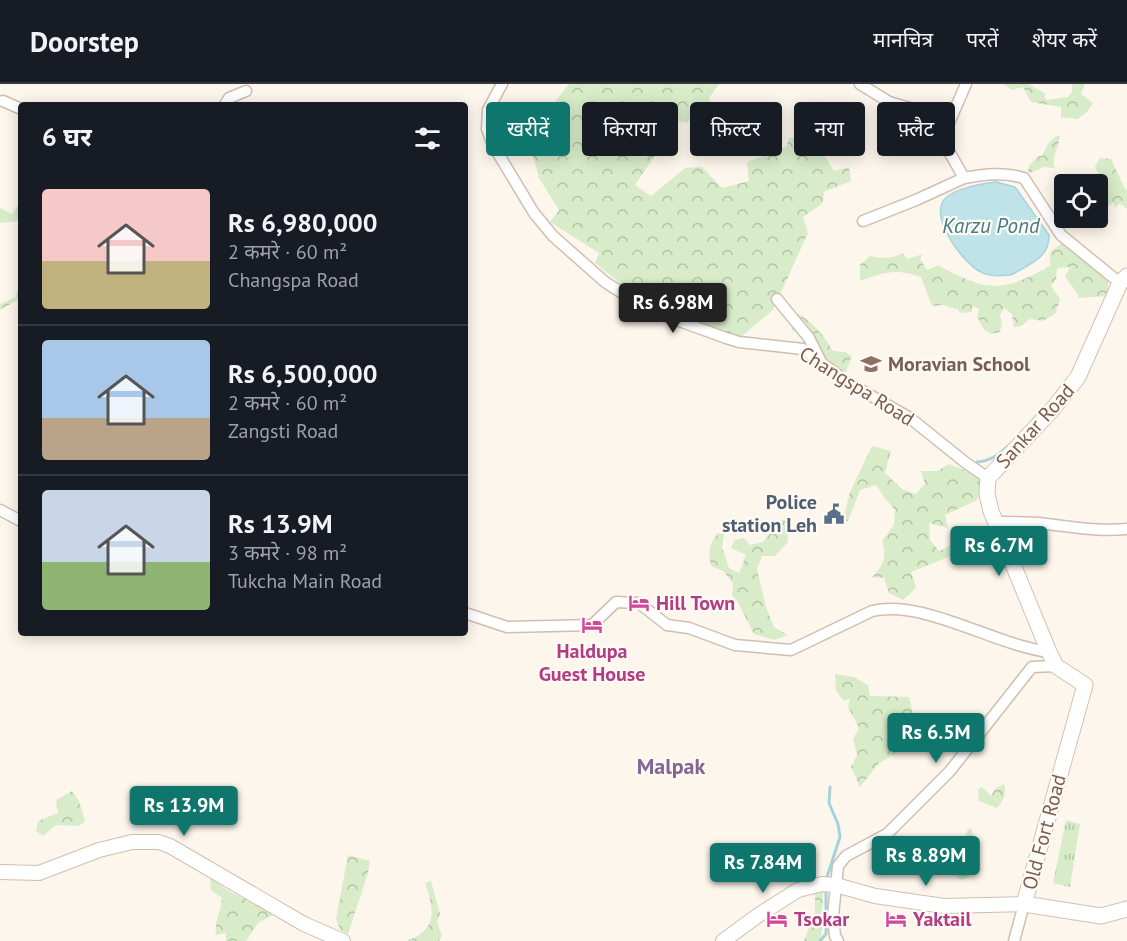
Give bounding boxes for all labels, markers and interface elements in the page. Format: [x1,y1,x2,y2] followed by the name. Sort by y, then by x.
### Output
[30,23,139,60] text: Doorstep
[873,26,933,53] text: मानचित्र
[966,26,999,53] text: परतें
[1032,26,1097,53] text: शेयर करें
[486,102,570,156] chip: खरीदें
[582,102,678,156] chip: किराया
[690,102,782,156] chip: फ़िल्टर
[794,102,865,156] chip: नया
[877,102,955,156] chip: फ़्लैट
[42,120,92,153] text: 6 घर
[411,122,444,155] icon: filters
[1054,174,1108,228] map controls
[1054,174,1108,228] button: locate
[228,206,378,239] text: Rs 6,980,000
[942,212,1041,239] water label: Karzu Pond
[90,213,162,285] icon: home
[228,239,347,265] text: 2 कमरे · 60 m²
[228,267,359,293] text: Changspa Road
[611,283,735,334] pin: Rs 6.98M
[633,289,713,315] text: Rs 6.98M
[795,340,919,432] street label: Changspa Road
[888,351,1030,377] place label: Moravian School
[859,352,883,376] school or university icon: Moravian School
[228,357,378,390] text: Rs 6,500,000
[90,364,162,436] icon: home
[990,378,1080,474] street label: Sankar Road
[228,390,347,416] text: 2 कमरे · 60 m²
[228,418,338,444] text: Zangsti Road
[722,489,817,538] place label: Police station Leh
[822,502,846,526] public building icon: Police station Leh
[228,507,333,540] text: Rs 13.9M
[90,514,162,586] icon: home
[944,526,1054,577] pin: Rs 6.7M
[964,532,1034,558] text: Rs 6.7M
[228,540,347,566] text: 3 कमरे · 98 m²
[228,568,382,594] text: Tukcha Main Road
[656,590,735,616] place label: Hill Town
[627,591,651,615] hotel icon: Hill Town
[580,613,604,637] hotel icon: Haldupa Guest House
[539,638,645,687] place label: Haldupa Guest House
[881,713,991,764] pin: Rs 6.5M
[901,719,971,745] text: Rs 6.5M
[637,752,705,780] district label: Malpak
[1016,771,1072,893] street label: Old Fort Road
[122,786,246,837] pin: Rs 13.9M
[144,792,224,818] text: Rs 13.9M
[864,836,988,887] pin: Rs 8.89M
[886,842,966,868] text: Rs 8.89M
[701,843,825,894] pin: Rs 7.84M
[724,849,802,875] text: Rs 7.84M
[794,906,849,932] place label: Tsokar
[912,906,971,932] place label: Yaktail
[765,907,789,931] hotel icon: Tsokar
[884,907,908,931] hotel icon: Yaktail

